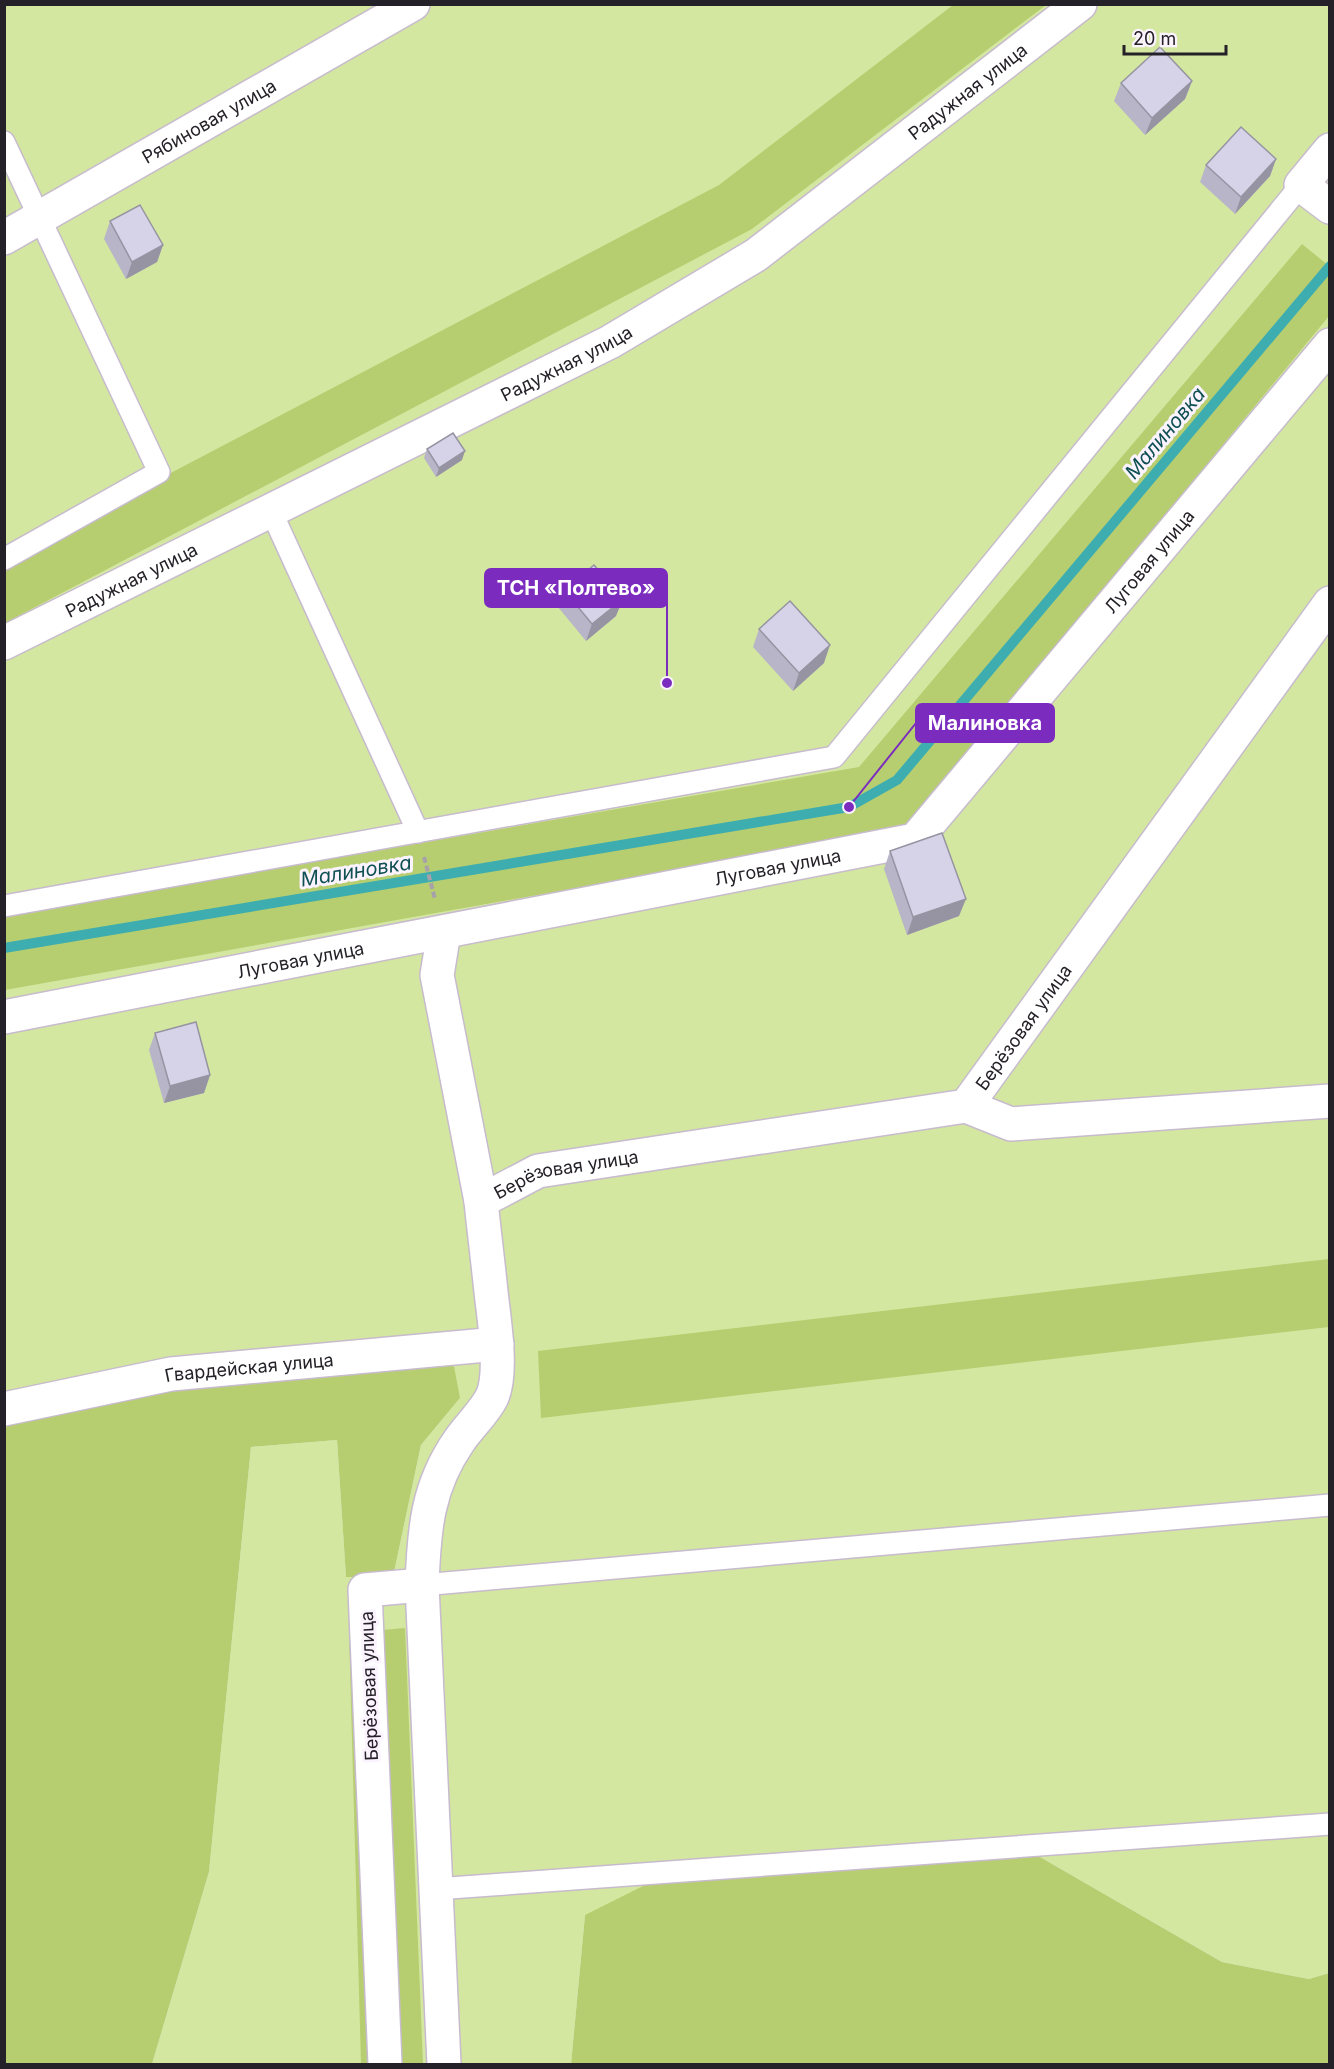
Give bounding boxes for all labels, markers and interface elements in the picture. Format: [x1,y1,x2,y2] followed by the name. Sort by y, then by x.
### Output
[1124,18,1226,56] scale bar
[1133,28,1176,49] text: 20 m
[904,39,1031,144] street label: Радужная улица
[138,74,279,167] street label: Рябиновая улица
[497,321,636,405] street label: Радужная улица
[1120,382,1210,484] water label: Малиновка
[1099,505,1198,617] street label: Луговая улица
[62,538,201,621] street label: Радужная улица
[485,569,667,607] callout: ТСН «Полтево»
[497,576,655,600] text: ТСН «Полтево»
[916,704,1054,742] callout: Малиновка
[928,711,1042,735] text: Малиновка
[712,844,843,889] street label: Луговая улица
[299,850,413,892] water label: Малиновка
[235,937,366,982] street label: Луговая улица
[971,960,1076,1094] street label: Берёзовая улица
[490,1145,640,1203] street label: Берёзовая улица
[163,1349,334,1386] street label: Гвардейская улица
[356,1611,382,1761] street label: Берёзовая улица

